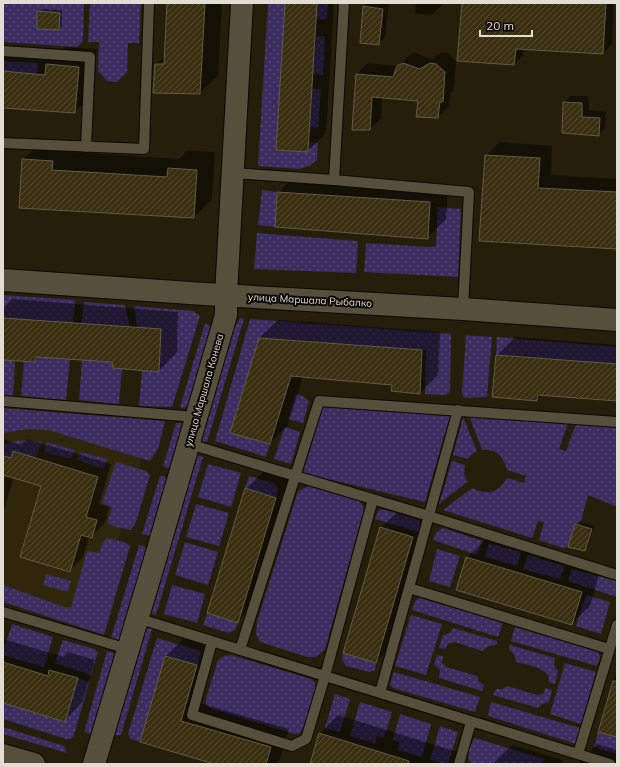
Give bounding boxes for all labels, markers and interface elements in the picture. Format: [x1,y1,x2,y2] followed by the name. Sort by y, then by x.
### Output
[480,12,532,38] scale bar
[486,18,514,33] text: 20 m
[248,290,373,310] street label: улица Маршала Рыбалко
[182,332,226,448] street label: улица Маршала Конева

